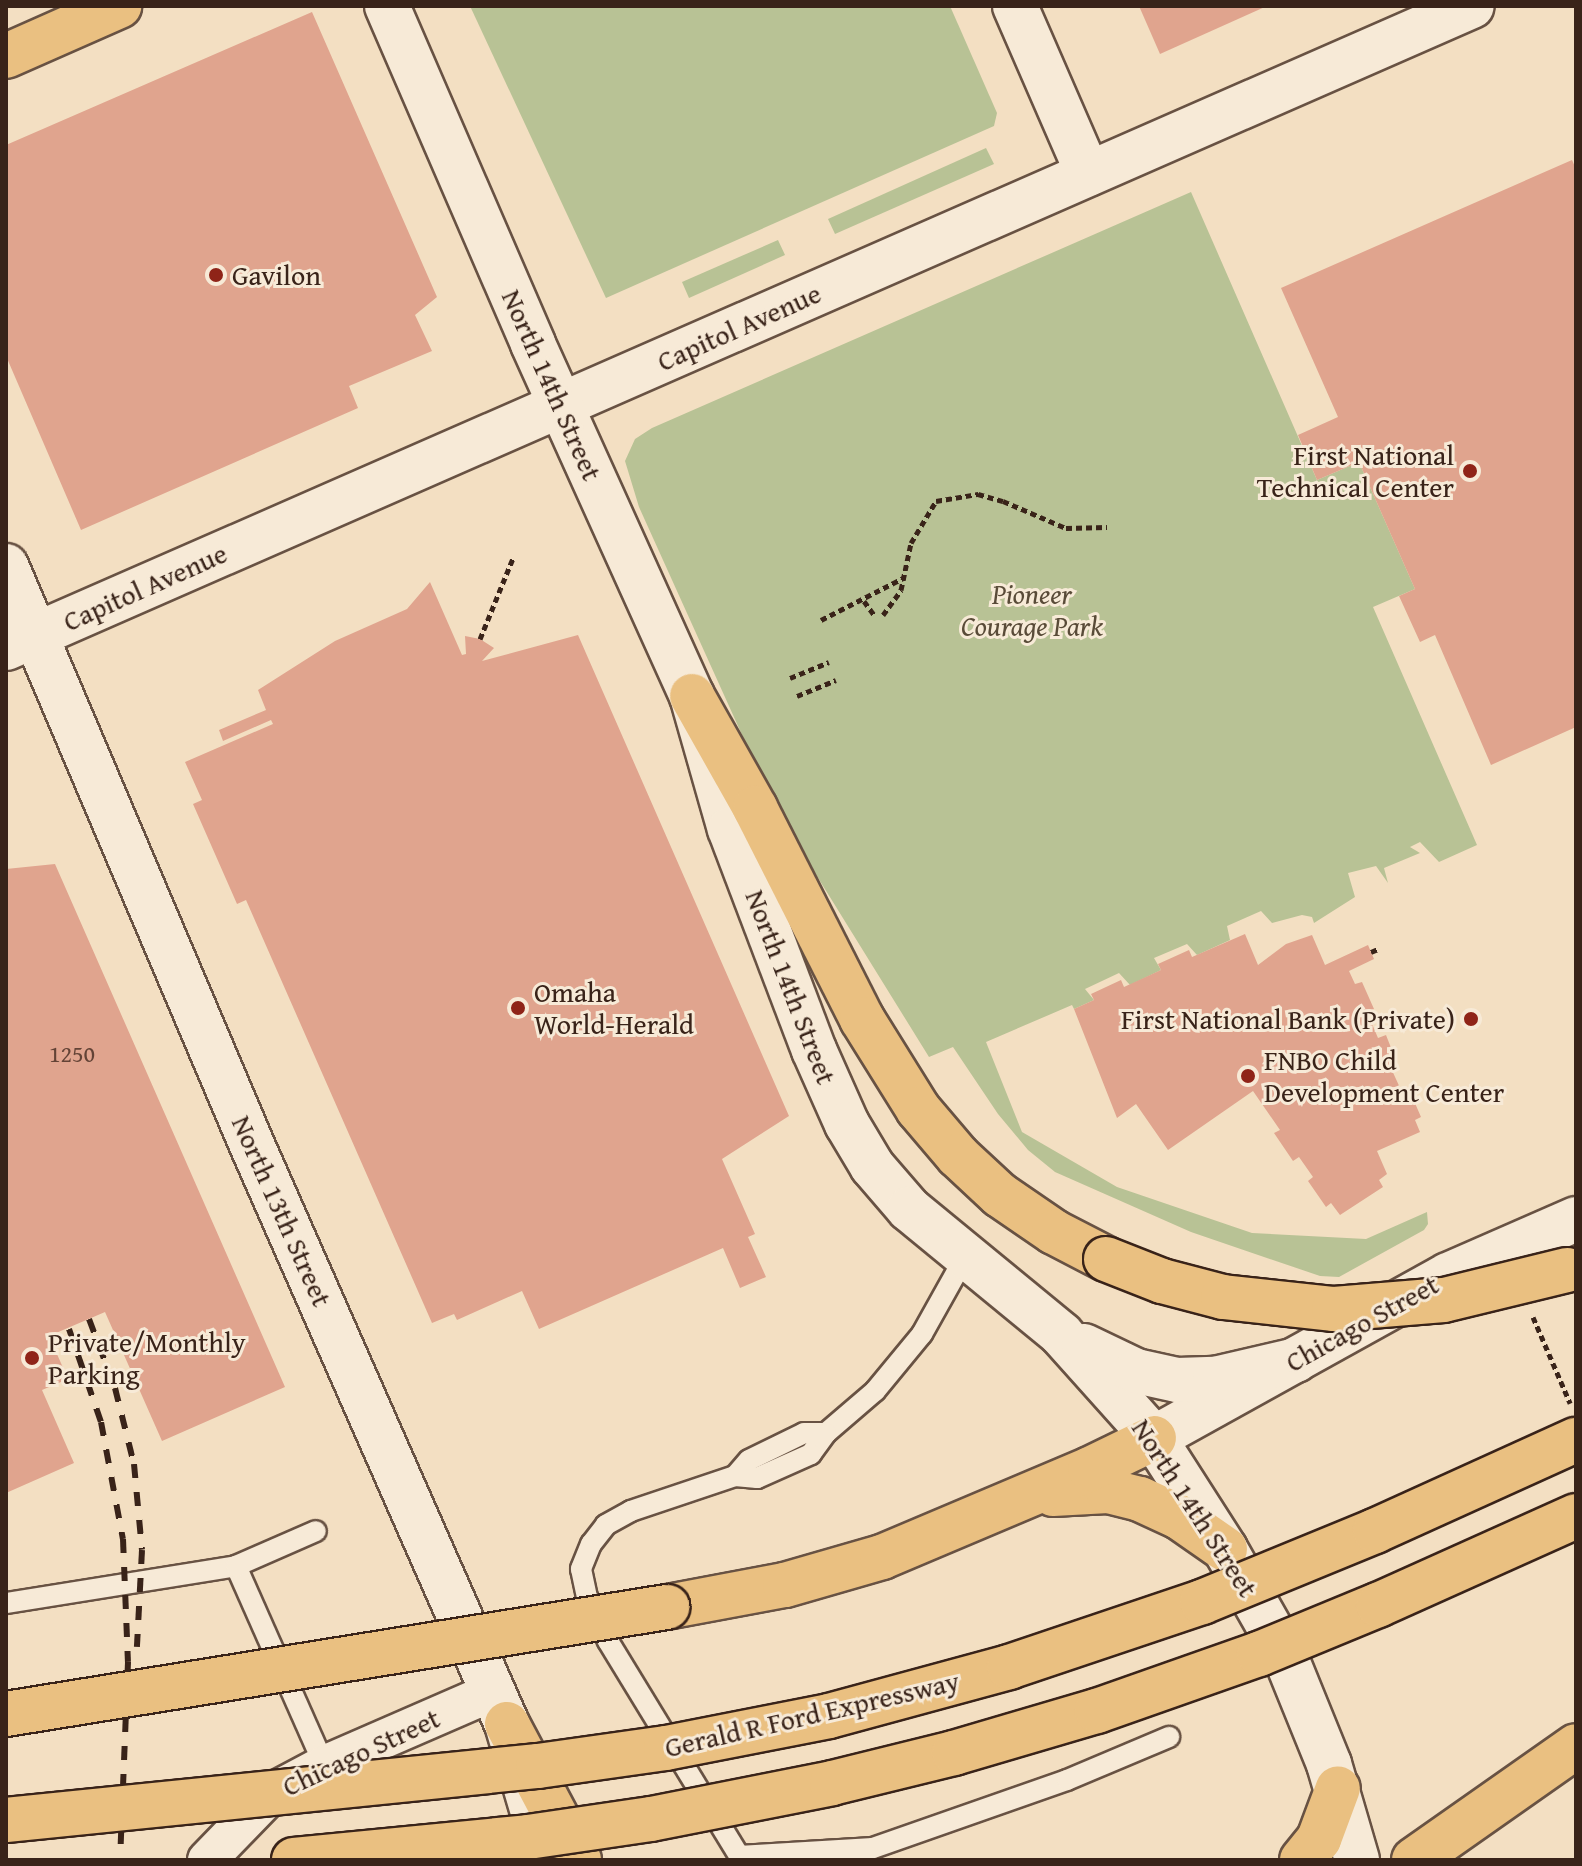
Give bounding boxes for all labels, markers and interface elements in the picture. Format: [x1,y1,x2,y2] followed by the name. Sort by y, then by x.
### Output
[232,258,321,292] place label: Gavilon
[207,266,225,284] marker: Gavilon
[652,276,826,378] street label: Capitol Avenue
[495,284,609,486] street label: North 14th Street
[1257,438,1454,504] place label: First National Technical Center
[1461,462,1479,480] marker: First National Technical Center
[58,536,232,638] street label: Capitol Avenue
[961,577,1103,643] park label: Pioneer Courage Park
[738,885,844,1089] street label: North 14th Street
[534,975,694,1041] place label: Omaha World-Herald
[509,999,527,1017] marker: Omaha World-Herald
[1121,1002,1455,1036] place label: First National Bank (Private)
[1462,1010,1480,1028] marker: First National Bank (Private)
[49,1040,95,1068] house number: 1250
[1264,1043,1504,1109] place label: FNBO Child Development Center
[1239,1067,1257,1085] marker: FNBO Child Development Center
[225,1110,339,1312] street label: North 13th Street
[1280,1267,1444,1379] street label: Chicago Street
[48,1325,246,1391] place label: Private/Monthly Parking
[23,1349,41,1367] marker: Private/Monthly Parking
[1125,1413,1265,1603] street label: North 14th Street
[661,1664,963,1764] street label: Gerald R Ford Expressway
[277,1701,445,1803] street label: Chicago Street

